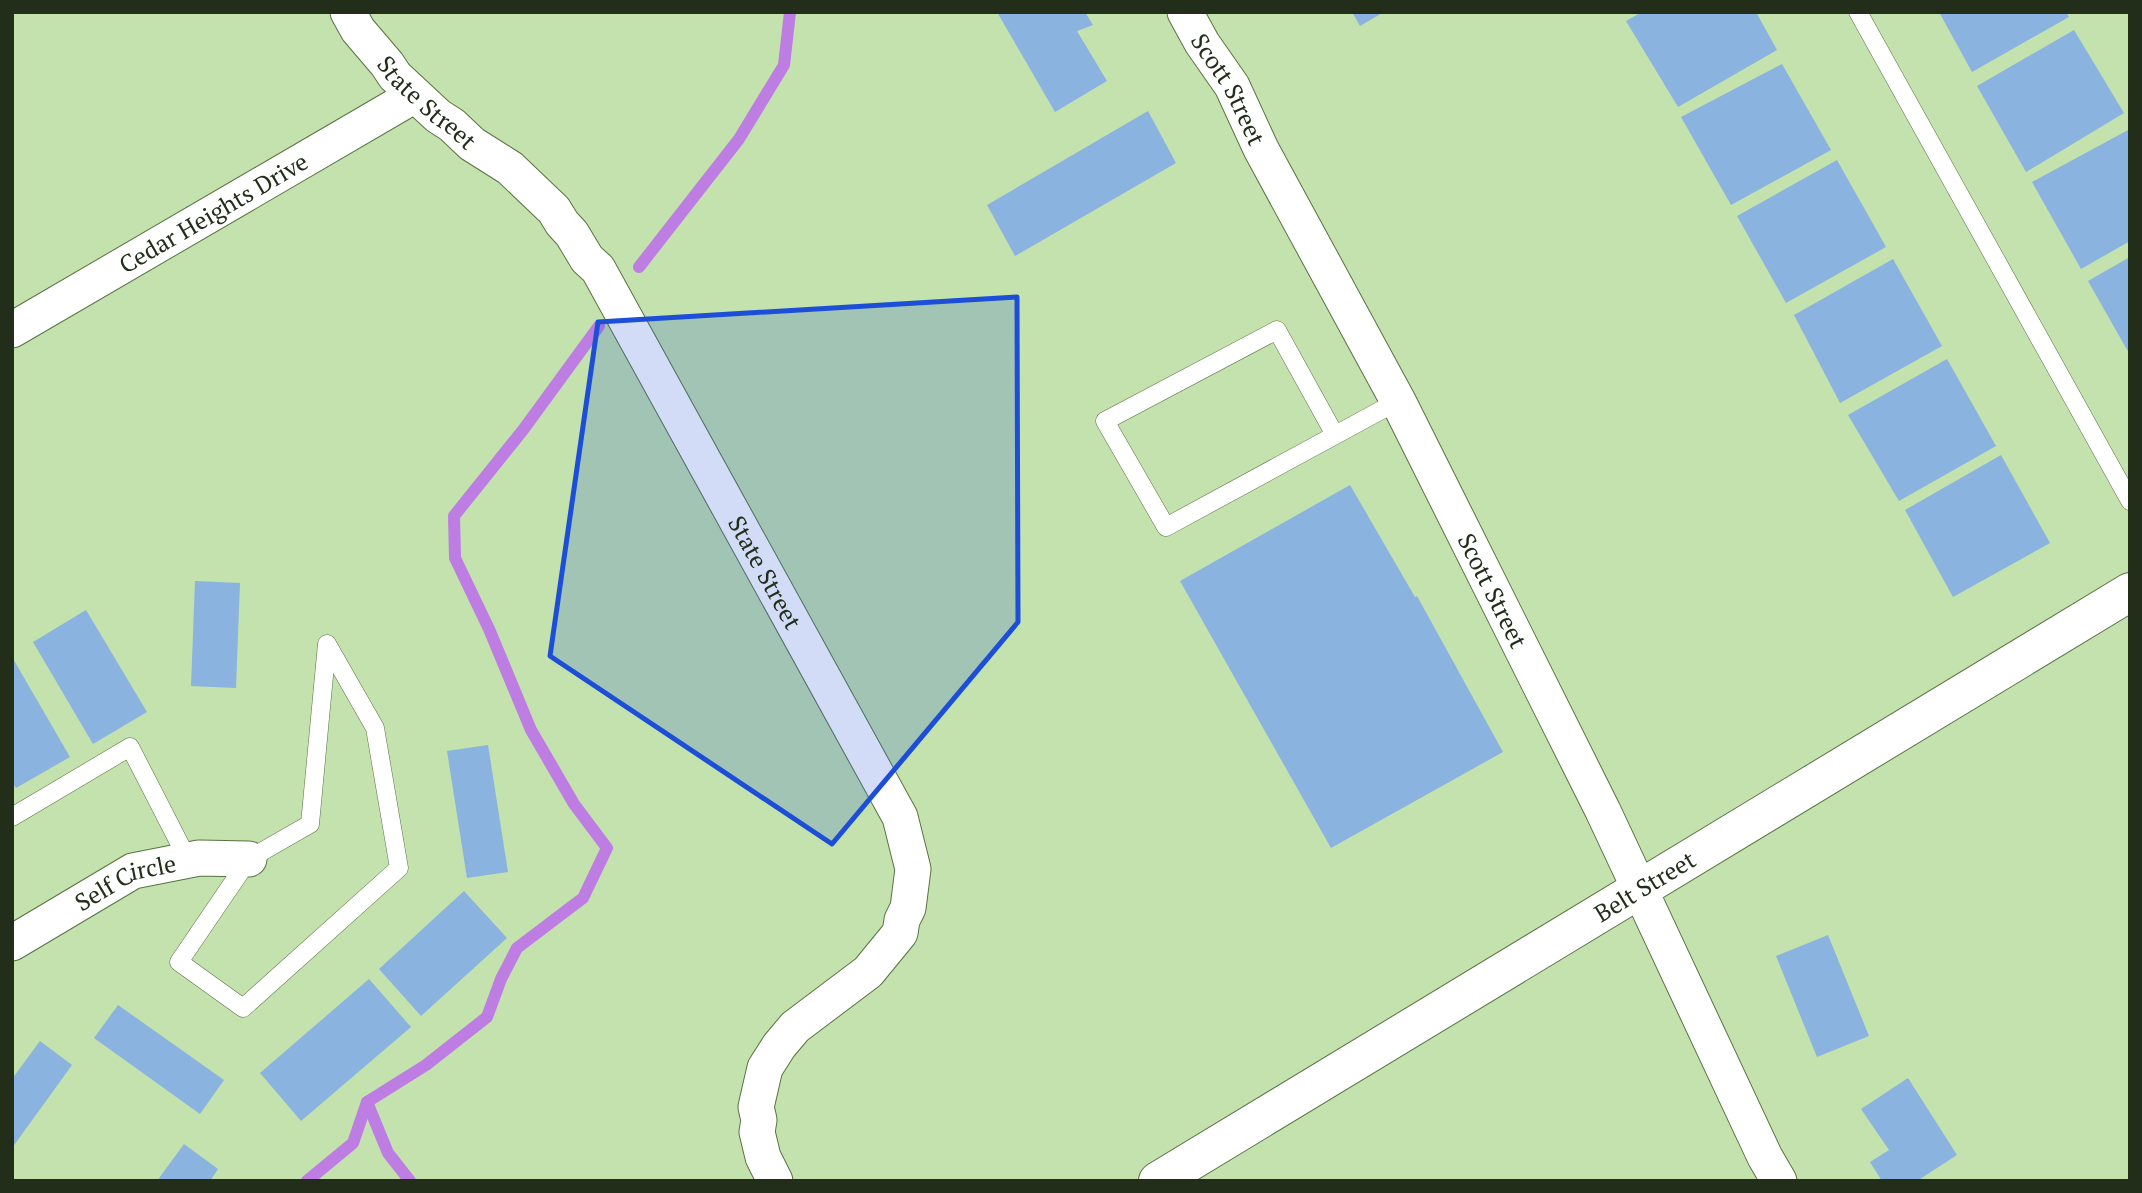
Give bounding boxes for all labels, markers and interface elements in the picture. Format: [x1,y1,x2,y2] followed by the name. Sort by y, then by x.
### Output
[1184,28,1273,150] street label: Scott Street
[370,49,484,156] street label: State Street
[113,145,314,280] street label: Cedar Heights Drive
[721,510,809,635] street label: State Street
[1451,528,1535,653] street label: Scott Street
[1588,843,1701,929] street label: Belt Street
[69,847,179,918] street label: Self Circle

